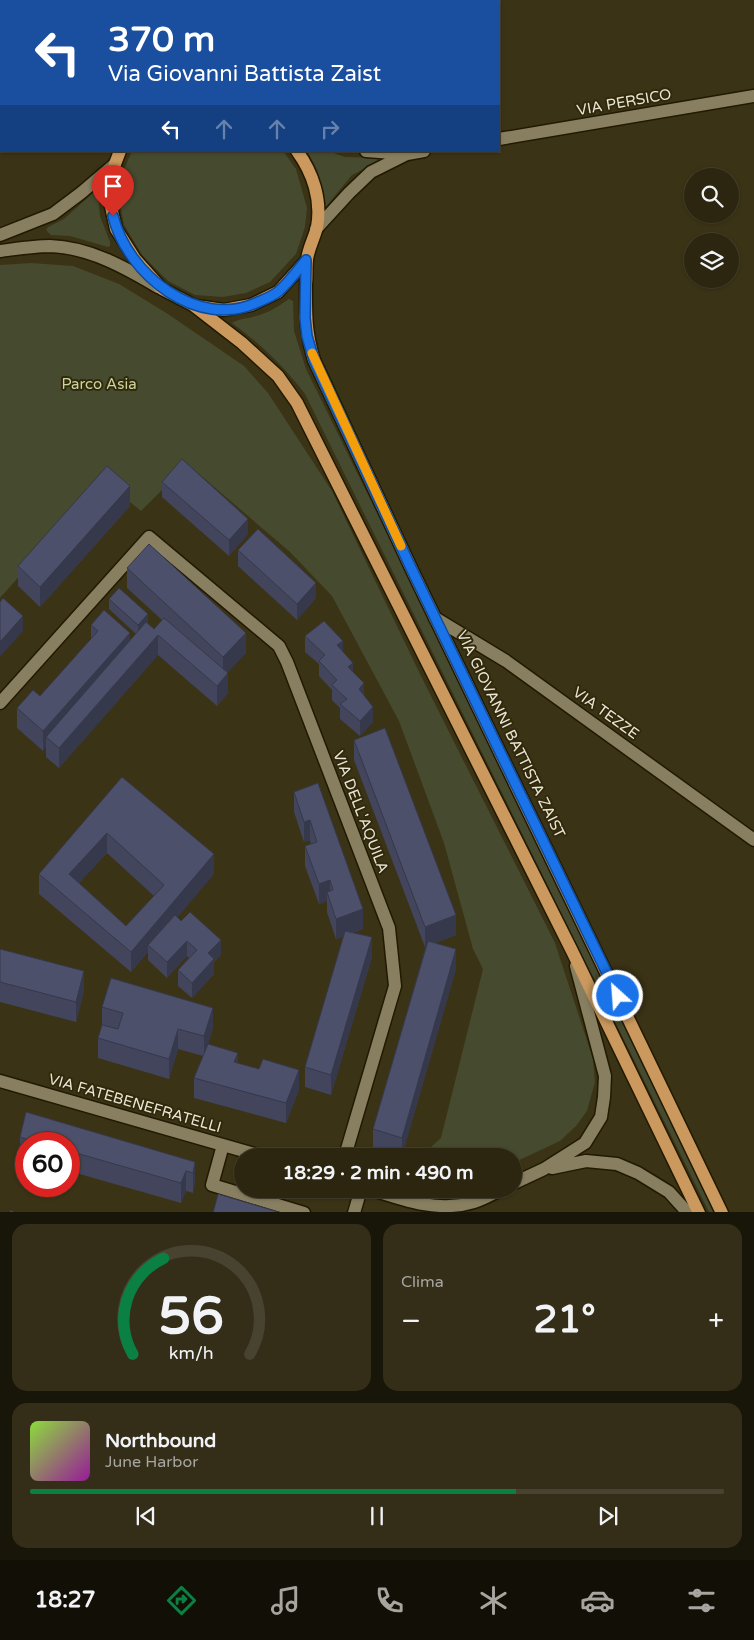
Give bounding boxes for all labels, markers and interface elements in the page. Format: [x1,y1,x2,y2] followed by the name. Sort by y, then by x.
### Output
[108,19,215,61] text: 370 m
[25,20,90,85] icon: left
[108,61,381,87] text: Via Giovanni Battista Zaist
[575,85,673,119] street label: VIA PERSICO
[157,115,185,143] icon: left
[210,115,238,143] icon: ahead
[263,115,291,143] icon: ahead
[316,115,344,143] icon: right
[92,165,134,216] pin
[684,168,739,288] map controls
[684,168,739,223] button: search
[99,172,127,200] icon: arrive
[684,233,739,288] button: layers
[61,375,137,393] park label: Parco Asia
[453,627,569,841] street label: VIA GIOVANNI BATTISTA ZAIST
[569,683,643,743] street label: VIA TEZZE
[329,748,393,876] street label: VIA DELL'AQUILA
[591,969,643,1021] position arrow
[46,1070,224,1136] street label: VIA FATEBENEFRATELLI
[15,1132,80,1197] speed limit sign: 60
[282,1162,474,1184] text: 18:29 · 2 min · 490 m
[401,1272,444,1292] text: Clima
[159,1285,224,1348] text: 56
[534,1297,596,1343] text: 21°
[401,1304,421,1338] text: −
[708,1304,724,1338] text: +
[169,1343,214,1364] text: km/h
[105,1430,216,1452] text: Northbound
[105,1452,198,1472] text: June Harbor
[132,1502,160,1530] icon: previous
[363,1502,391,1530] icon: pause
[594,1502,622,1530] icon: next
[164,1583,199,1618] icon: directions
[268,1583,303,1618] icon: music
[372,1583,407,1618] icon: phone
[476,1583,511,1618] icon: climate
[580,1583,615,1618] icon: car
[684,1583,719,1618] icon: filters
[35,1587,95,1613] text: 18:27

